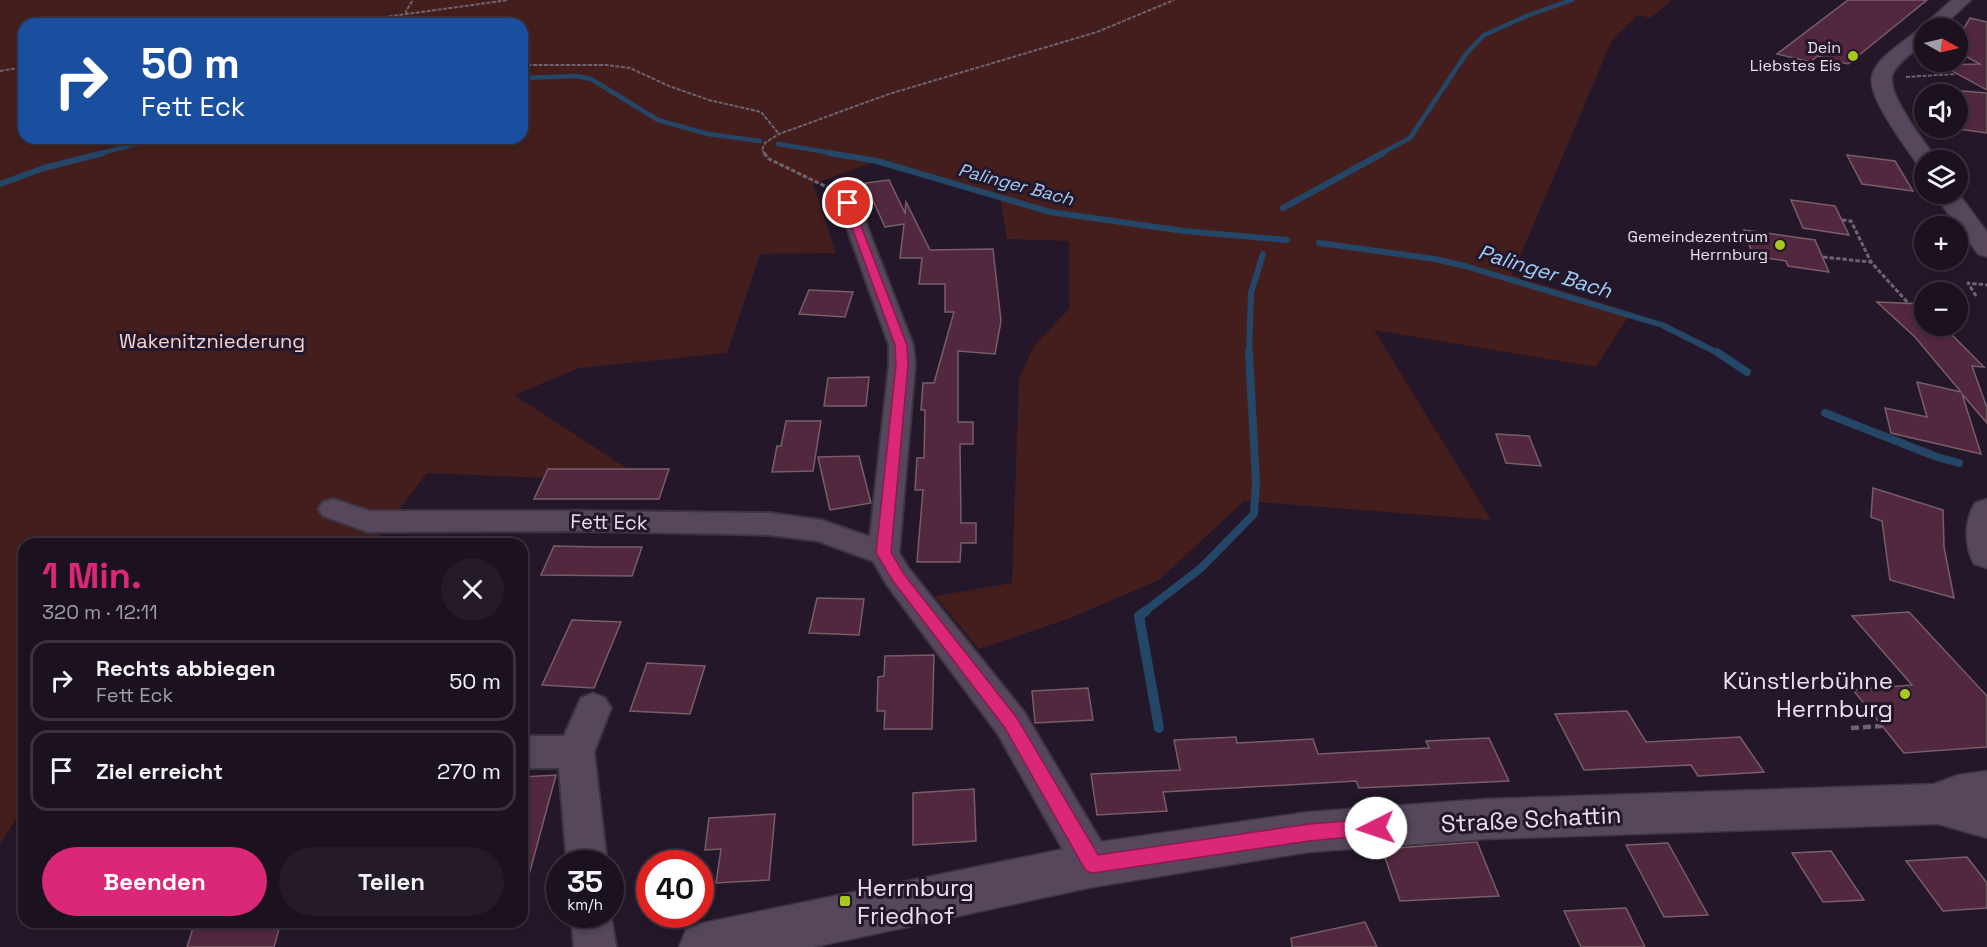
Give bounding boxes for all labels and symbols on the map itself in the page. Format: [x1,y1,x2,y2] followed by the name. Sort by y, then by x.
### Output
[1914,18,1968,72] north arrow
[1750,37,1841,76] place label: Dein Liebstes Eis
[1846,49,1860,63] marker: Dein Liebstes Eis
[956,158,1077,211] water label: Palinger Bach
[822,177,873,228] pin
[1627,226,1768,265] place label: Gemeindezentrum Herrnburg
[1475,238,1616,304] water label: Palinger Bach
[1773,238,1787,252] marker: Gemeindezentrum Herrnburg
[119,328,305,354] park label: Wakenitzniederung
[570,508,648,536] street label: Fett Eck
[1723,665,1893,724] place label: Künstlerbühne Herrnburg
[1898,687,1912,701] marker: Künstlerbühne Herrnburg
[1344,796,1408,860] position arrow
[1440,799,1622,839] street label: Straße Schattin
[636,850,714,928] speed limit sign: 40
[857,872,974,931] place label: Herrnburg Friedhof
[838,894,852,908] marker: Herrnburg Friedhof

